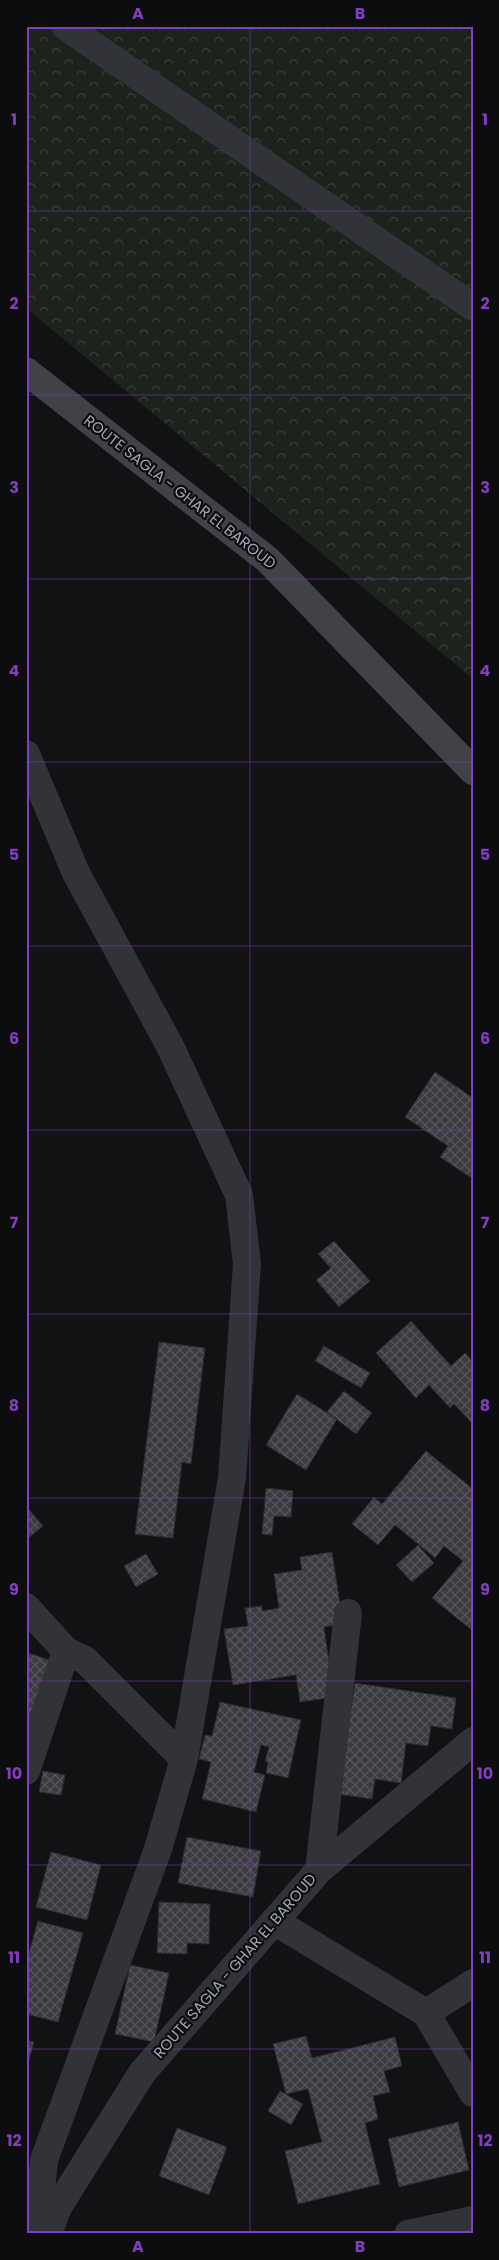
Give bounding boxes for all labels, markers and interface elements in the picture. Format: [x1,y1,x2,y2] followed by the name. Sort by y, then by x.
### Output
[132,2,144,25] text: A
[355,2,365,25] text: B
[11,108,17,131] text: 1
[482,108,488,131] text: 1
[9,292,19,315] text: 2
[480,292,490,315] text: 2
[80,410,281,573] street label: ROUTE SAGLA - GHAR EL BAROUD
[9,476,19,499] text: 3
[480,476,490,499] text: 3
[9,659,20,682] text: 4
[480,659,491,682] text: 4
[9,843,19,866] text: 5
[480,843,490,866] text: 5
[9,1027,19,1050] text: 6
[480,1027,490,1050] text: 6
[10,1211,19,1234] text: 7
[481,1211,490,1234] text: 7
[9,1394,19,1417] text: 8
[480,1394,490,1417] text: 8
[9,1578,19,1601] text: 9
[480,1578,490,1601] text: 9
[6,1762,22,1785] text: 10
[477,1762,493,1785] text: 10
[148,1869,321,2063] street label: ROUTE SAGLA - GHAR EL BAROUD
[8,1946,20,1969] text: 11
[479,1946,491,1969] text: 11
[6,2129,22,2152] text: 12
[477,2129,493,2152] text: 12
[132,2235,144,2258] text: A
[355,2235,365,2258] text: B

